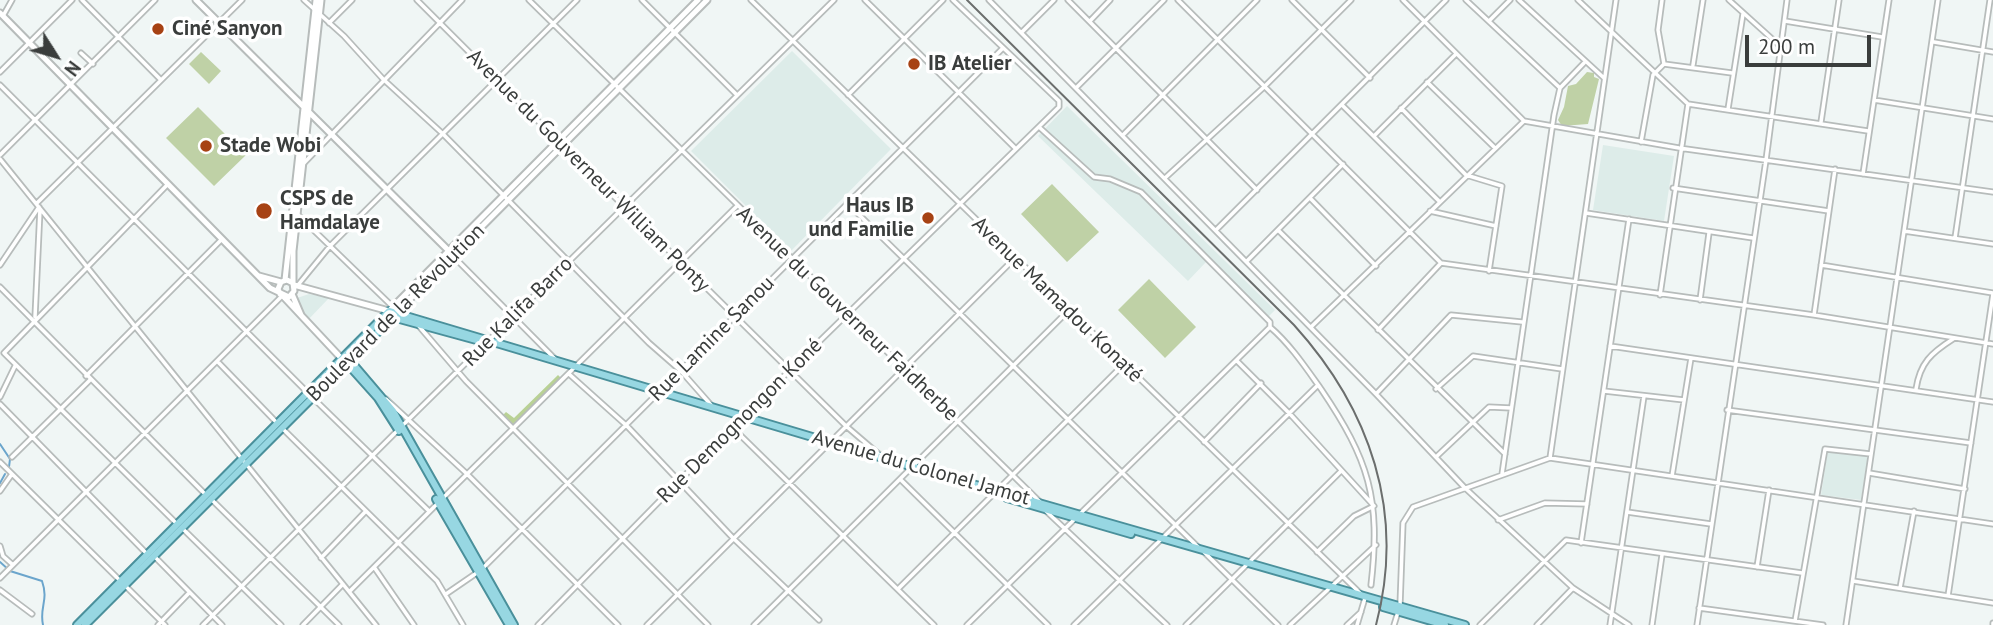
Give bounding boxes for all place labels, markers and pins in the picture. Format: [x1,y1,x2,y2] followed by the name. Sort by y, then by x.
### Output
[172,16,282,42] place label: Ciné Sanyon
[150,21,166,37] marker: Ciné Sanyon
[928,51,1012,77] place label: IB Atelier
[906,56,922,72] marker: IB Atelier
[220,133,321,159] place label: Stade Wobi
[198,138,214,154] marker: Stade Wobi
[280,186,380,236] place label: CSPS de Hamdalaye
[808,193,914,243] place label: Haus IB und Familie
[254,201,274,221] marker: CSPS de Hamdalaye
[920,210,936,226] marker: Haus IB und Familie

